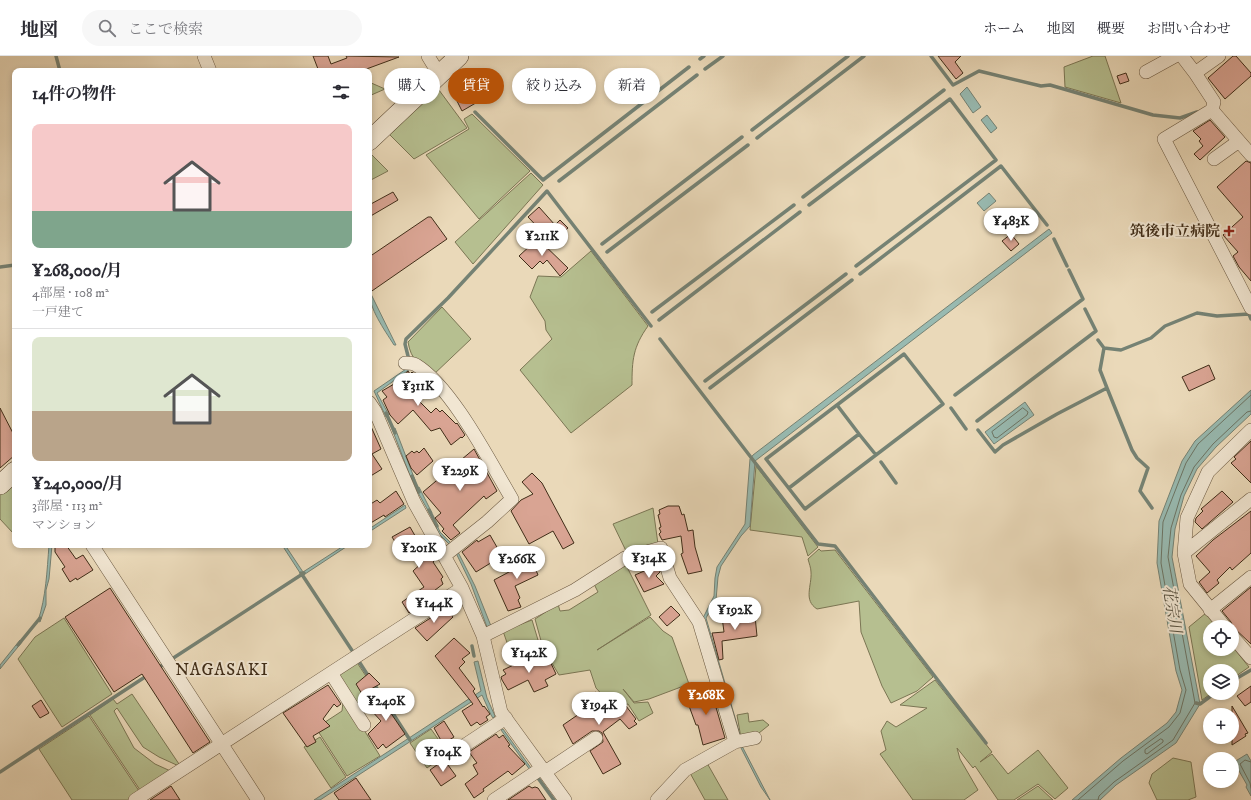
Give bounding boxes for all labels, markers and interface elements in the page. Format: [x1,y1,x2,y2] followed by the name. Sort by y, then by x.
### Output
[82,10,362,46] search box
[96,17,118,39] icon: search
[20,19,58,42] text: 地図
[128,20,203,39] text: ここで検索
[983,20,1025,38] text: ホーム
[1047,20,1075,38] text: 地図
[1097,20,1125,38] text: 概要
[1147,20,1231,38] text: お問い合わせ
[384,68,440,104] chip: 購入
[448,68,504,104] chip: 賃貸
[512,68,596,104] chip: 絞り込み
[604,68,660,104] chip: 新着
[330,81,352,103] icon: filters
[32,83,116,105] text: 14件の物件
[156,150,228,222] icon: home
[983,208,1039,242] pin: ¥483K
[993,213,1029,229] text: ¥483K
[1130,222,1220,241] place label: 筑後市立病院
[514,223,570,257] pin: ¥211K
[1223,225,1235,237] marker: 筑後市立病院
[525,228,559,244] text: ¥211K
[32,260,123,282] text: ¥268,000/月
[32,285,109,301] text: 4部屋 · 108 m²
[32,304,84,320] text: 一戸建て
[156,363,228,435] icon: home
[390,373,446,407] pin: ¥311K
[402,378,434,394] text: ¥311K
[432,458,488,492] pin: ¥229K
[441,463,479,479] text: ¥229K
[32,473,124,495] text: ¥240,000/月
[32,498,102,514] text: 3部屋 · 113 m²
[32,517,96,533] text: マンション
[391,535,447,569] pin: ¥201K
[401,540,437,556] text: ¥201K
[621,545,677,579] pin: ¥314K
[489,546,545,580] pin: ¥266K
[632,550,666,566] text: ¥314K
[498,551,536,567] text: ¥266K
[1158,584,1186,636] water label: 花宗川
[406,590,462,624] pin: ¥144K
[415,595,453,611] text: ¥144K
[707,597,763,631] pin: ¥192K
[717,602,753,618] text: ¥192K
[1203,620,1239,788] map controls
[1203,620,1239,656] button: locate
[501,640,557,674] pin: ¥142K
[511,645,547,661] text: ¥142K
[175,659,269,681] district label: NAGASAKI
[1203,664,1239,700] button: layers
[678,682,734,716] pin: ¥268K
[687,687,725,703] text: ¥268K
[358,688,414,722] pin: ¥240K
[571,692,627,726] pin: ¥194K
[367,693,405,709] text: ¥240K
[581,697,617,713] text: ¥194K
[1203,708,1239,744] button: +
[415,739,471,773] pin: ¥104K
[424,744,462,760] text: ¥104K
[1203,752,1239,788] button: −

